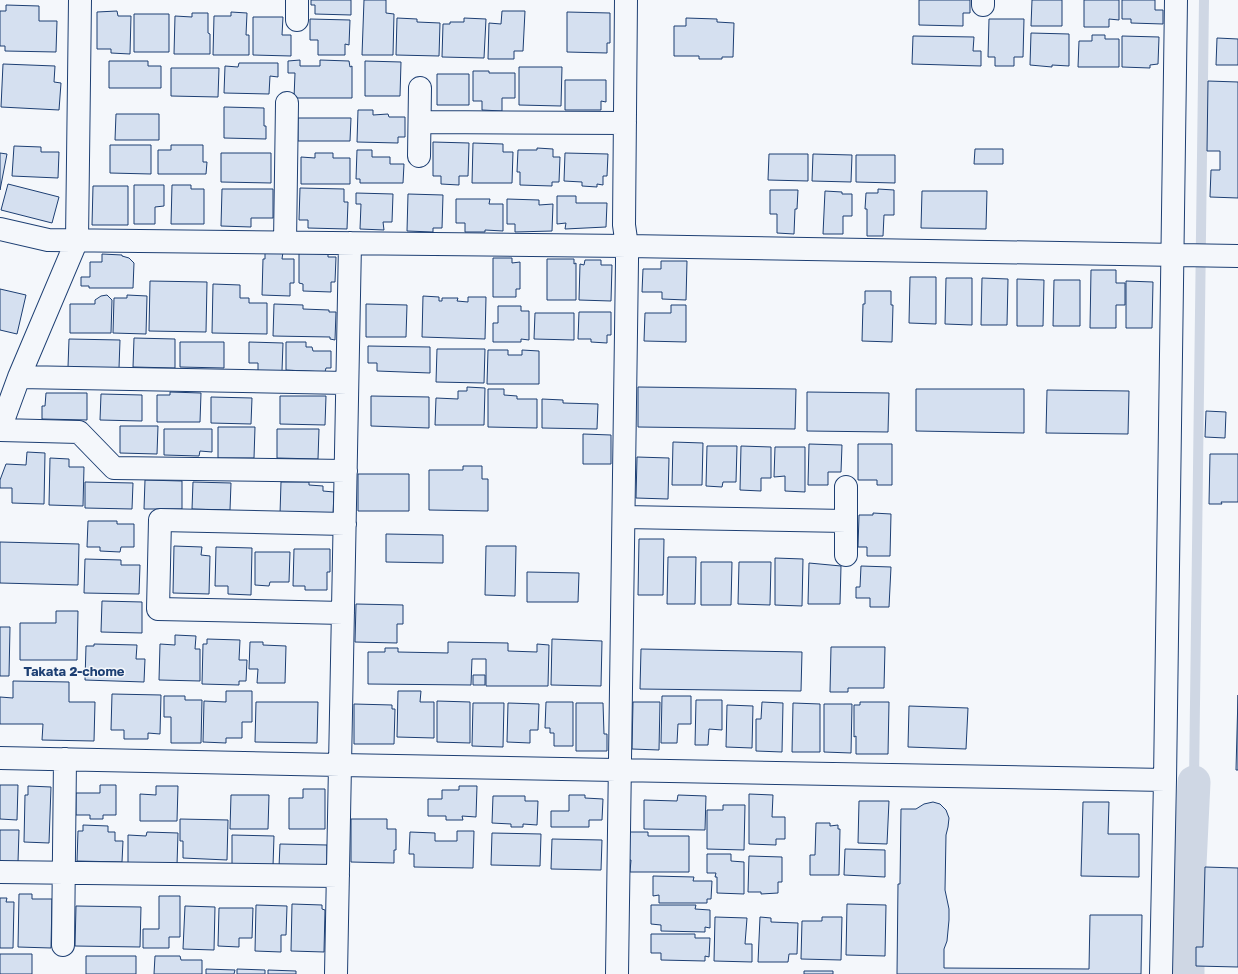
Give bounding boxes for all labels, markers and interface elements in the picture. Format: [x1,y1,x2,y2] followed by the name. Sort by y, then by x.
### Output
[24,663,125,679] district label: Takata 2-chome

